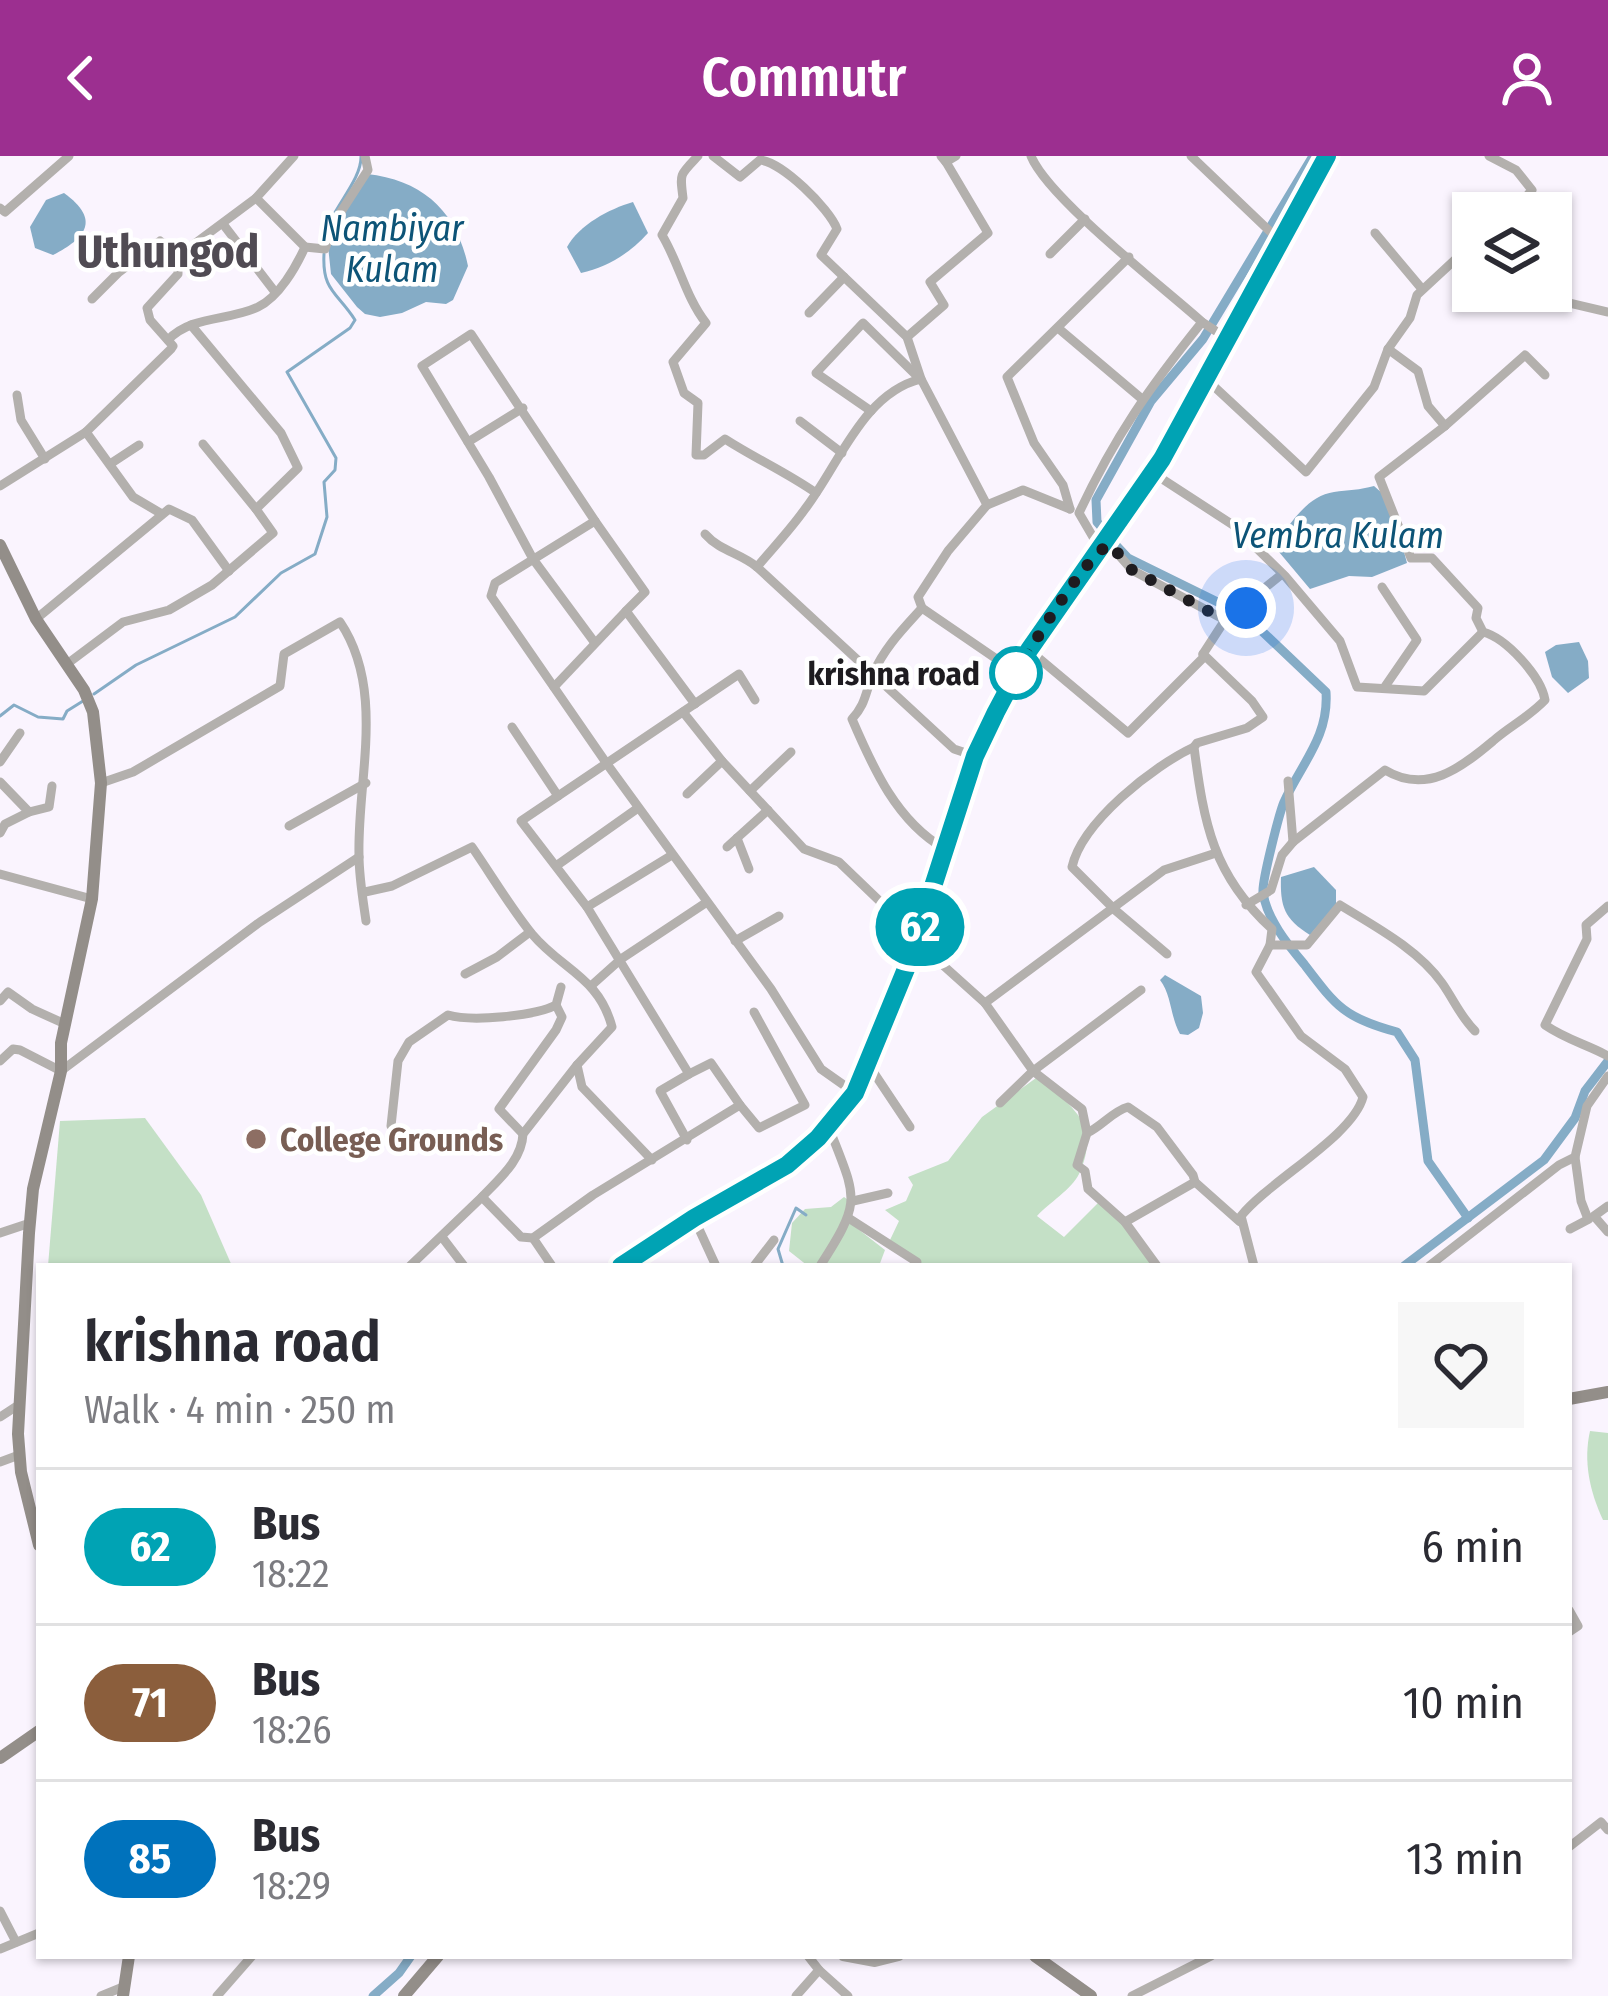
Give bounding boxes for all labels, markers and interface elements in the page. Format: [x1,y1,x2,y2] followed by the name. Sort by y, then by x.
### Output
[48,45,114,111] icon: back
[1494,45,1560,111] icon: person
[702,46,906,110] text: Commutr
[1452,192,1572,312] map controls
[1452,192,1572,312] button: layers
[320,207,465,292] water label: Nambiyar Kulam
[77,225,259,279] district label: Uthungod
[1232,514,1444,558] water label: Vembra Kulam
[1216,578,1276,638] your location
[991,648,1041,698] marker: krishna road
[807,654,980,694] place label: krishna road
[866,888,974,966] line badge: 62
[899,902,941,952] text: 62
[280,1120,503,1160] place label: College Grounds
[243,1126,269,1152] marker: College Grounds
[1398,1302,1524,1428] button: heart
[84,1308,381,1376] text: krishna road
[84,1387,395,1433] text: Walk · 4 min · 250 m
[252,1497,320,1551] text: Bus
[1421,1520,1524,1574] text: 6 min
[129,1522,171,1572] text: 62
[252,1551,329,1597] text: 18:22
[252,1653,320,1707] text: Bus
[1403,1676,1524,1730] text: 10 min
[132,1678,168,1728] text: 71
[252,1707,332,1753] text: 18:26
[252,1809,320,1863] text: Bus
[1406,1832,1524,1886] text: 13 min
[129,1834,171,1884] text: 85
[252,1863,331,1909] text: 18:29

